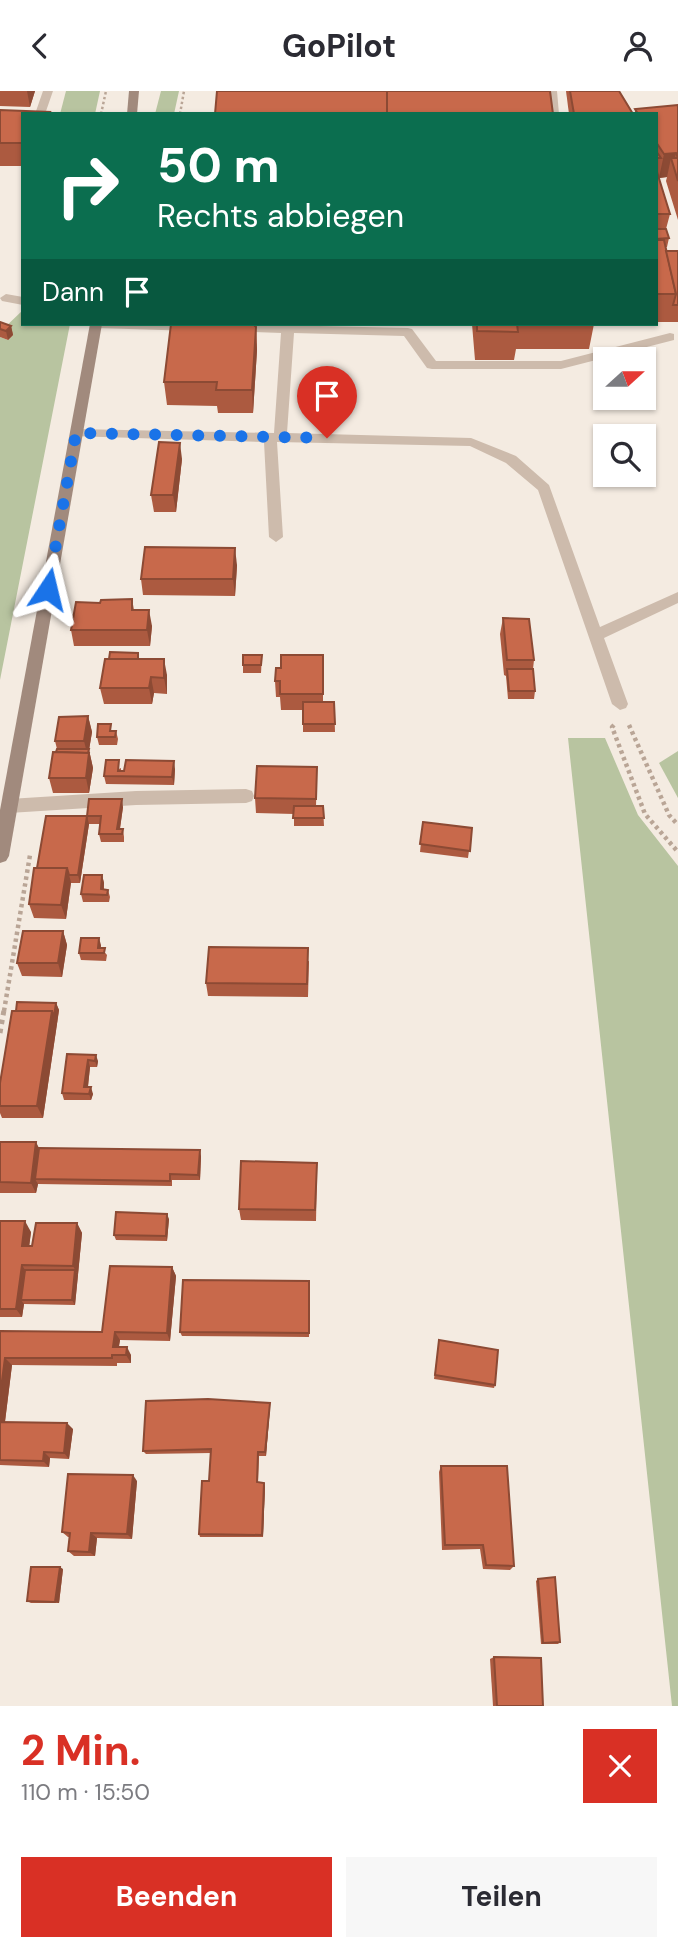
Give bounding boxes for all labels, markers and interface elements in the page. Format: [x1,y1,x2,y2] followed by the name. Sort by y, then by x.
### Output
[282,25,396,67] text: GoPilot
[21,27,59,65] icon: back
[619,27,657,65] icon: person
[157,133,280,197] text: 50 m
[42,140,133,231] icon: right
[157,195,404,237] text: Rechts abbiegen
[118,273,156,311] icon: arrive
[42,275,104,309] text: Dann
[593,347,656,409] north arrow
[593,347,656,487] map controls
[297,366,357,438] pin
[308,377,346,415] icon: arrive
[593,424,656,487] button: search
[11,552,85,626] position arrow
[21,1723,140,1778] text: 2 Min.
[583,1729,657,1803] button: close
[21,1777,150,1807] text: 110 m · 15:50
[21,1857,332,1937] button: Beenden
[346,1857,657,1937] button: Teilen

